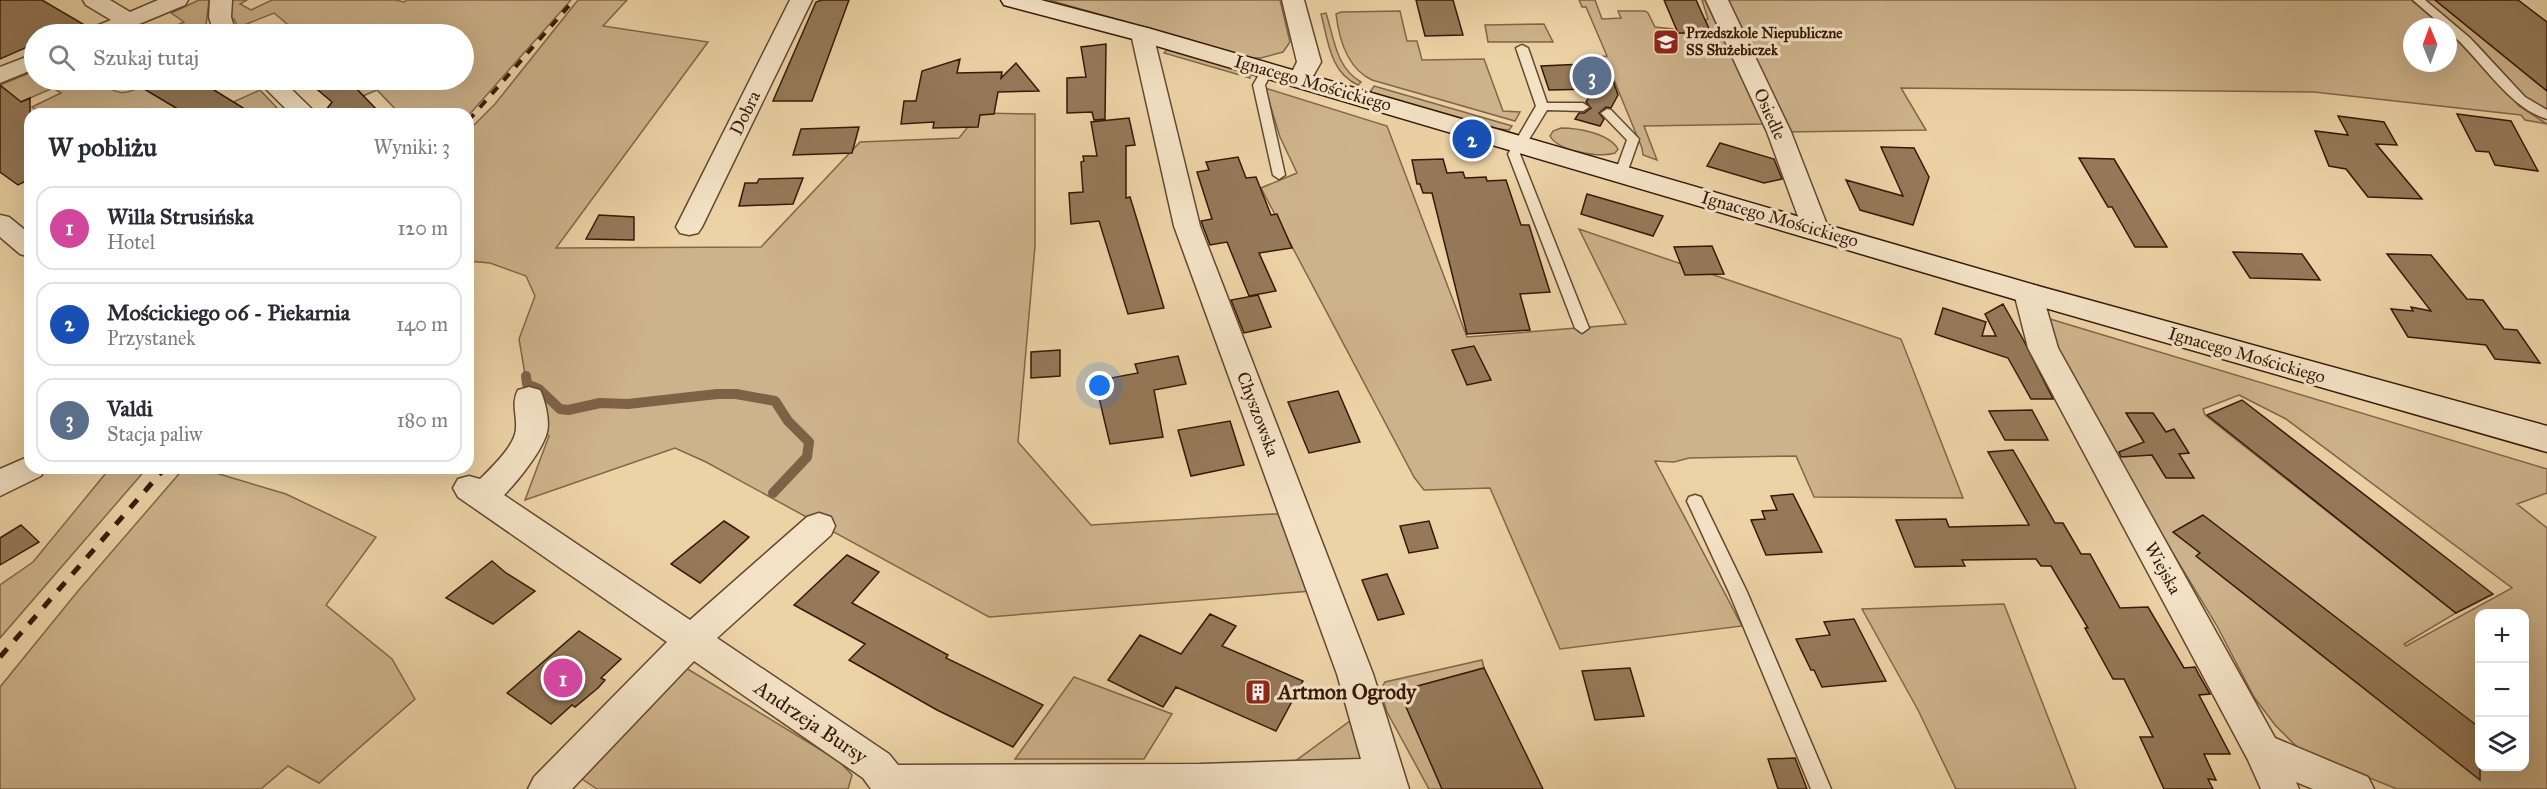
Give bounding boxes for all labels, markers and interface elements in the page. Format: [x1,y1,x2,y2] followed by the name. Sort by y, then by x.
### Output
[2403,18,2457,72] north arrow
[24,24,474,90] search box
[1686,24,1843,59] place label: Przedszkole Niepubliczne SS Służebiczek
[1651,27,1681,57] school or university icon: Przedszkole Niepubliczne SS Służebiczek
[45,41,78,74] icon: search
[93,44,199,71] text: Szukaj tutaj
[1232,50,1394,117] street label: Ignacego Mościckiego
[1572,54,1612,98] pin: 3
[1749,85,1791,143] street label: Osiedle
[725,87,765,139] street label: Dobra
[1452,116,1492,162] pin: 2
[48,131,157,163] text: W pobliżu
[373,135,450,159] text: Wyniki: 3
[1699,186,1861,253] street label: Ignacego Mościckiego
[107,203,254,230] text: Willa Strusińska
[66,216,73,240] text: 1
[397,216,448,240] text: 120 m
[107,230,155,254] text: Hotel
[107,299,350,326] text: Mościckiego 06 - Piekarnia
[65,312,74,336] text: 2
[396,312,448,336] text: 140 m
[2166,322,2328,389] street label: Ignacego Mościckiego
[107,326,196,350] text: Przystanek
[1232,369,1284,460] street label: Chyszowska
[1085,371,1114,400] your location
[107,395,153,422] text: Valdi
[66,408,74,432] text: 3
[397,408,448,432] text: 180 m
[107,422,202,446] text: Stacja paliw
[2140,538,2186,598] street label: Wiejska
[2475,609,2529,771] map controls
[2475,609,2529,663] button: +
[544,656,582,700] pin: 1
[2475,663,2529,717] button: −
[748,674,874,770] street label: Andrzeja Bursy
[1243,677,1273,707] building icon: Artmon Ogrody
[1276,679,1417,705] place label: Artmon Ogrody
[2475,717,2529,771] button: layers

